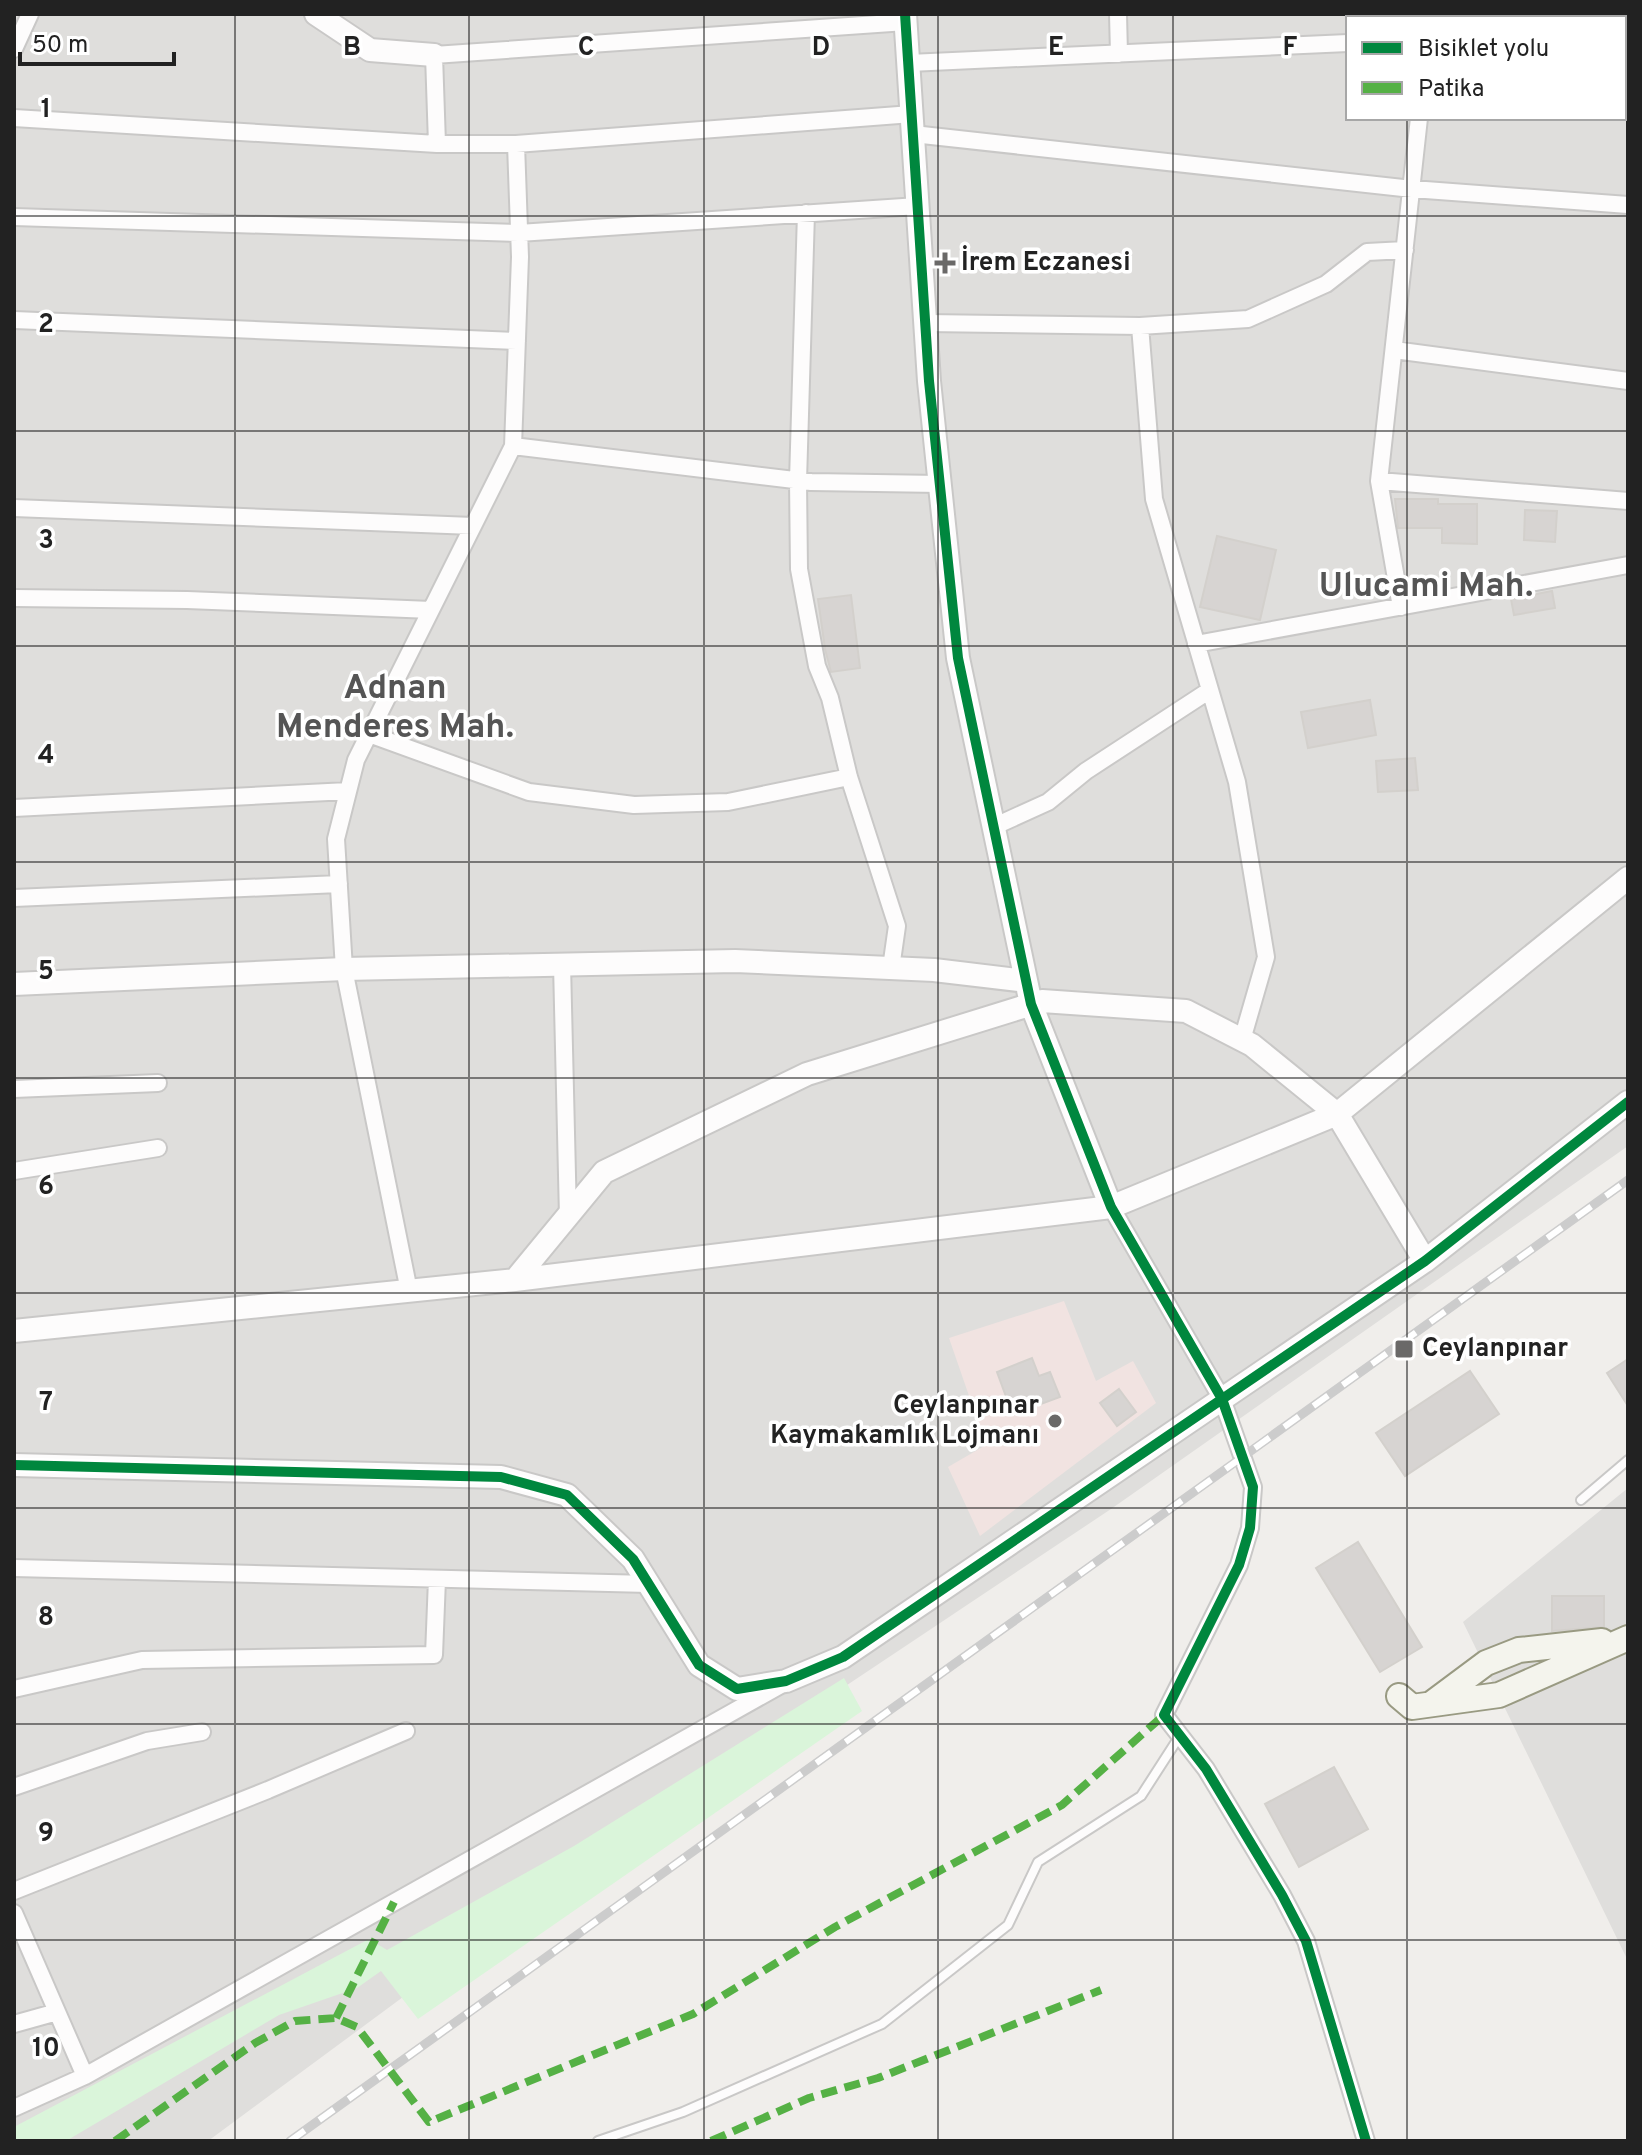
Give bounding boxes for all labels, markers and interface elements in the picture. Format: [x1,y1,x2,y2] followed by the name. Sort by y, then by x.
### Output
[20,16,174,66] scale bar
[1346,16,1626,120] legend
[32,31,88,61] text: 50 m
[343,32,361,65] text: B
[578,32,594,65] text: C
[812,32,830,65] text: D
[1048,32,1064,65] text: E
[1283,32,1298,65] text: F
[1418,35,1549,65] text: Bisiklet yolu
[1418,75,1484,105] text: Patika
[41,94,51,127] text: 1
[961,245,1131,280] place label: İrem Eczanesi
[936,254,954,272] marker: İrem Eczanesi
[38,309,54,342] text: 2
[38,525,54,558] text: 3
[1319,566,1533,609] district label: Ulucami Mah.
[276,668,514,750] district label: Adnan Menderes Mah.
[38,740,54,773] text: 4
[38,956,54,989] text: 5
[38,1171,54,1204] text: 6
[1422,1333,1568,1366] place label: Ceylanpınar
[1393,1338,1415,1360] marker: Ceylanpınar
[39,1387,53,1420] text: 7
[770,1390,1039,1453] place label: Ceylanpınar Kaymakamlık Lojmanı
[1046,1412,1064,1430] marker: Ceylanpınar Kaymakamlık Lojmanı
[38,1602,54,1635] text: 8
[38,1818,54,1851] text: 9
[32,2033,60,2066] text: 10

